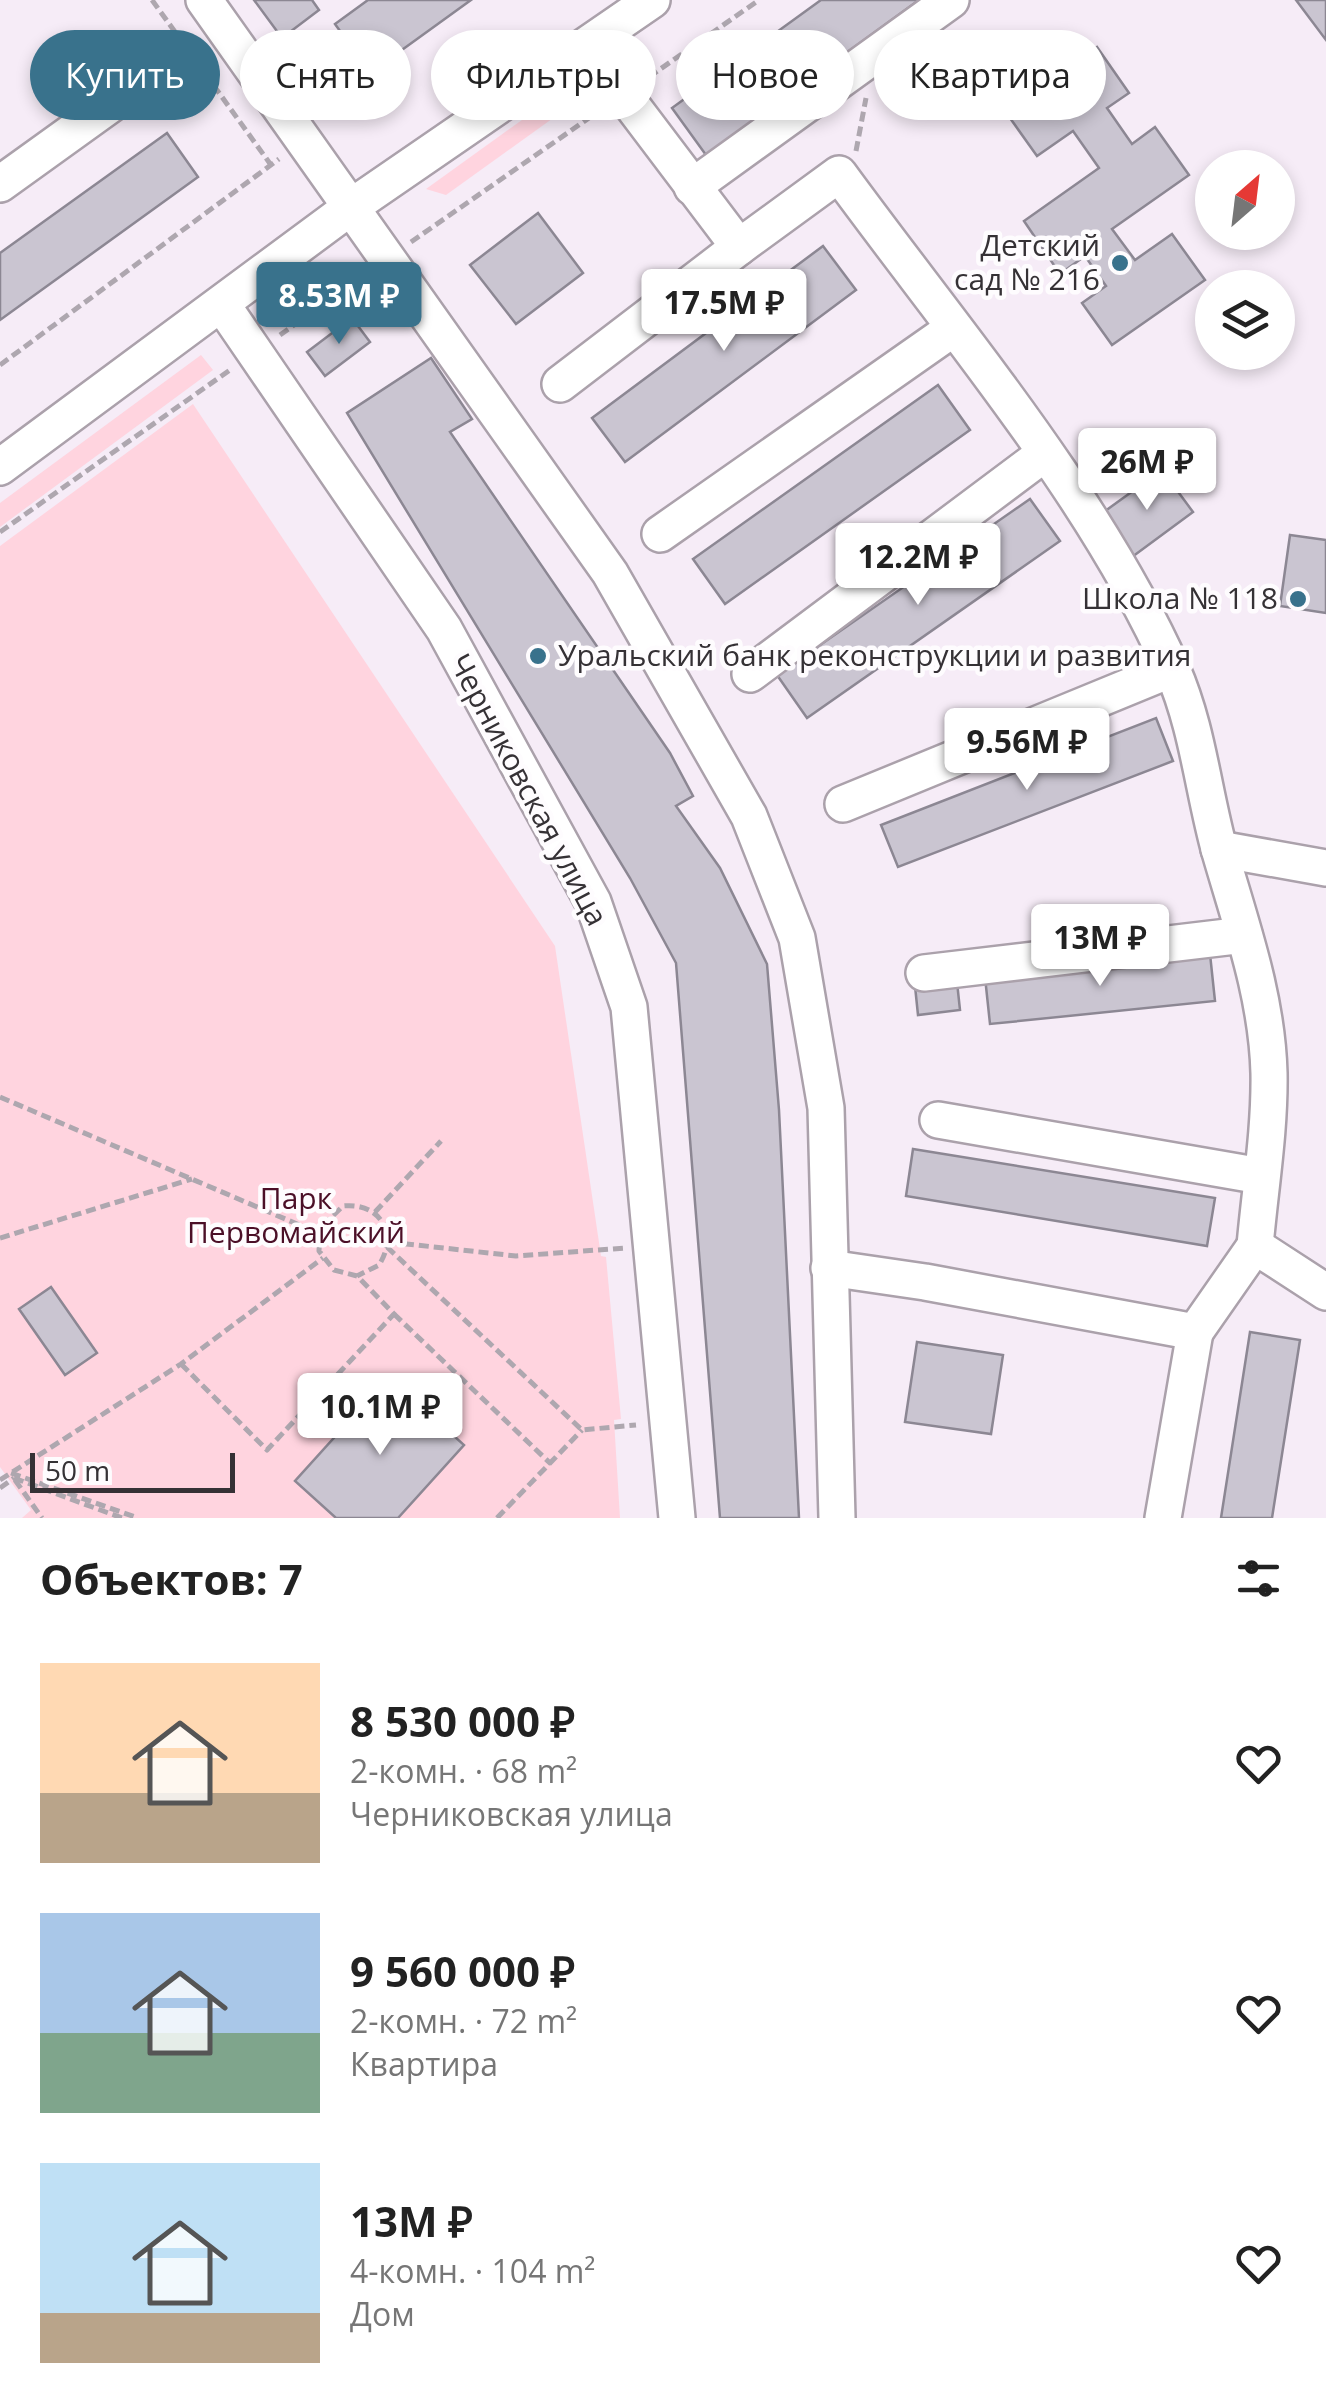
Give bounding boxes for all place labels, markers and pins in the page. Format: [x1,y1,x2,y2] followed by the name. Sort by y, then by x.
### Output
[954,224,1100,299] place label: Детский сад № 216
[1109,252,1131,274] marker: Детский сад № 216
[247,262,431,347] pin: 8.53M ₽
[632,269,816,354] pin: 17.5M ₽
[1077,428,1217,513] pin: 26M ₽
[826,523,1010,608] pin: 12.2M ₽
[1082,577,1278,618] place label: Школа № 118
[1287,588,1309,610] marker: Школа № 118
[558,634,1191,675] place label: Уральский банк реконструкции и развития
[527,645,549,667] marker: Уральский банк реконструкции и развития
[935,708,1119,793] pin: 9.56M ₽
[1030,904,1170,989] pin: 13M ₽
[288,1373,472,1458] pin: 10.1M ₽

